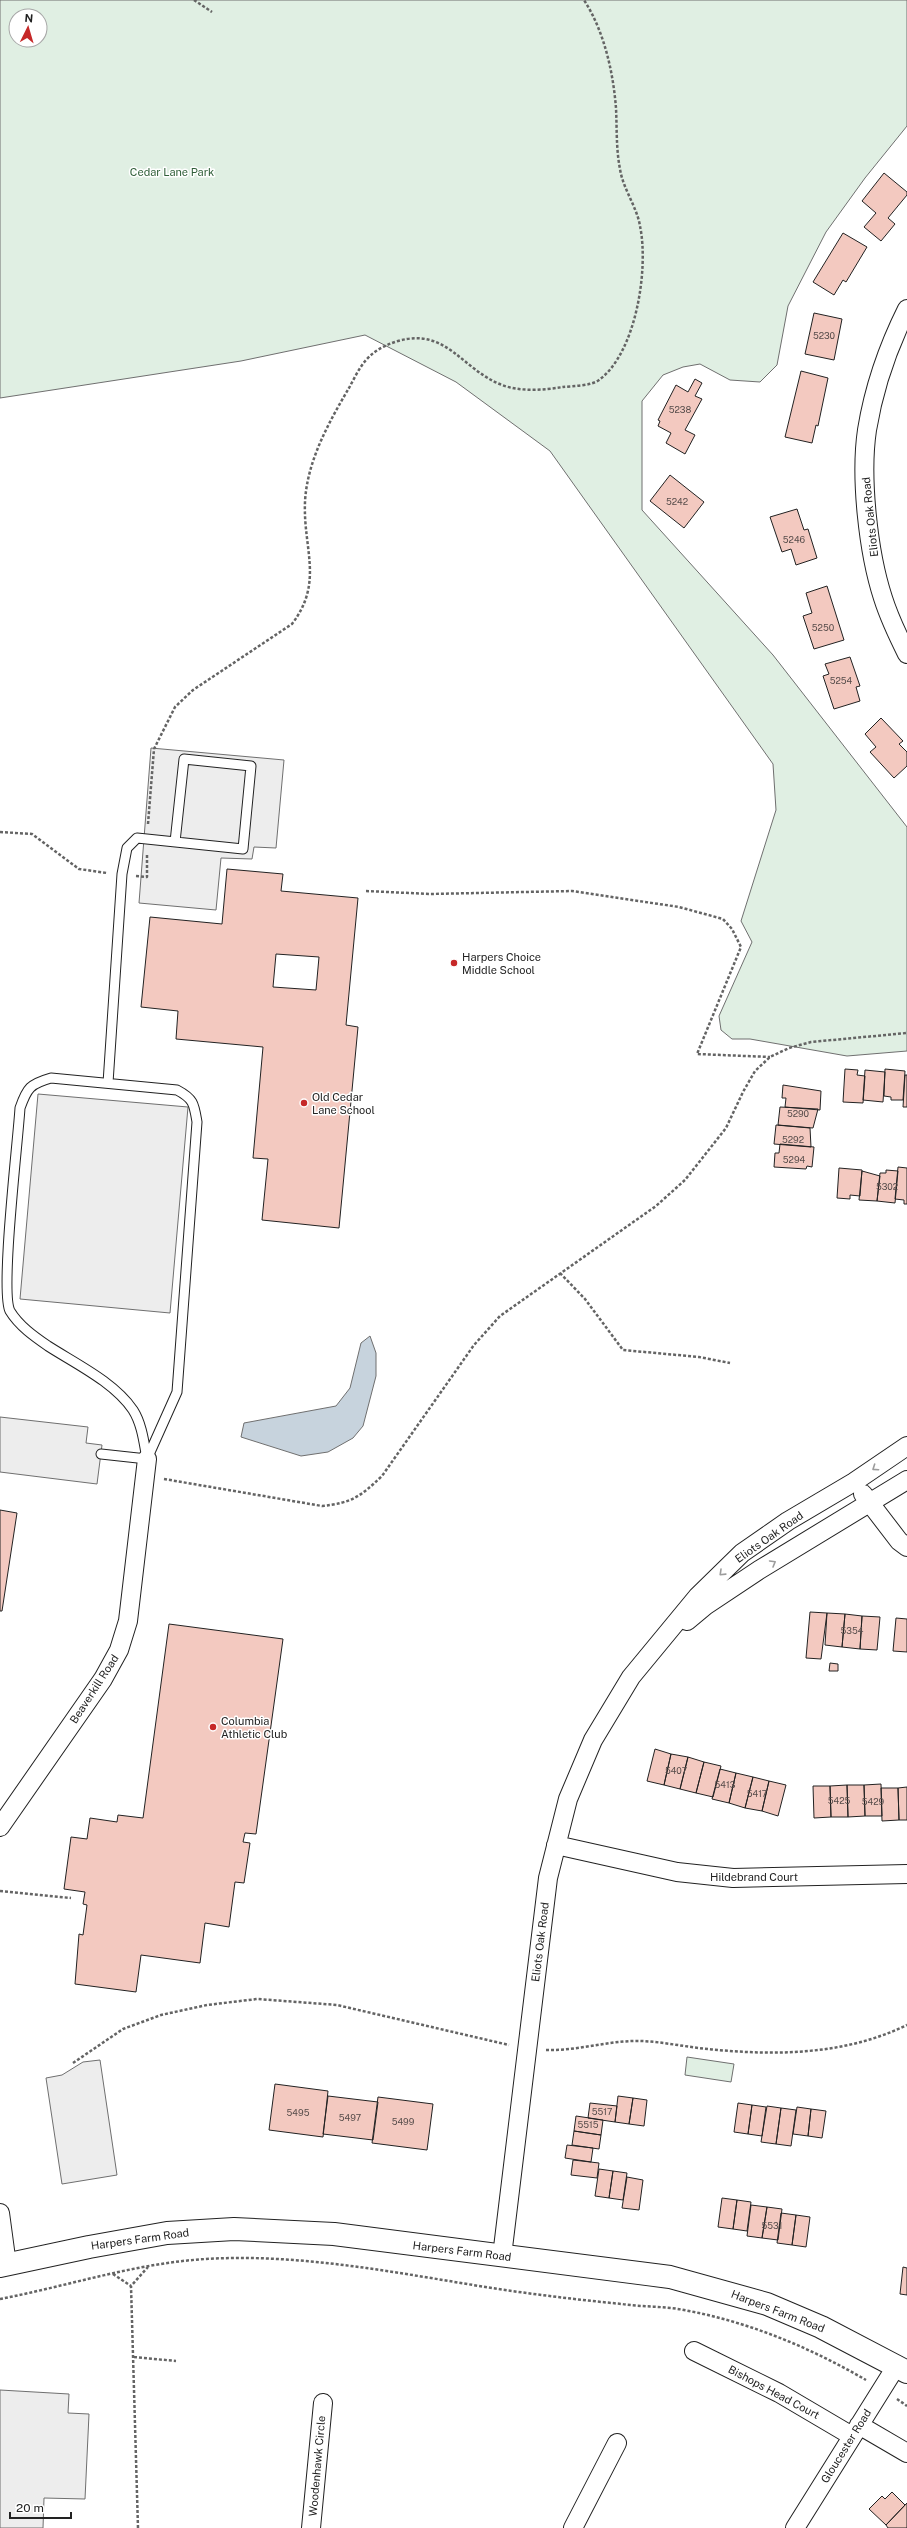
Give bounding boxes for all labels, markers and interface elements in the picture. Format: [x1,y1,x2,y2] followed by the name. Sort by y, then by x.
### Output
[8,8,48,48] north arrow
[24,12,34,24] text: N
[130,166,214,178] park label: Cedar Lane Park
[813,330,836,341] house number: 5230
[669,404,691,415] house number: 5238
[860,477,880,557] street label: Eliots Oak Road
[666,496,688,507] house number: 5242
[783,534,806,545] house number: 5246
[812,622,835,633] house number: 5250
[830,675,853,686] house number: 5254
[462,951,541,976] place label: Harpers Choice Middle School
[449,958,459,968] marker: Harpers Choice Middle School
[312,1091,375,1116] place label: Old Cedar Lane School
[299,1098,309,1108] marker: Old Cedar Lane School
[787,1108,810,1119] house number: 5290
[782,1134,804,1145] house number: 5292
[783,1154,806,1165] house number: 5294
[876,1181,898,1192] house number: 5302
[872,1463,879,1470] one-way arrow
[733,1509,805,1565] street label: Eliots Oak Road
[769,1560,776,1567] one-way arrow
[719,1568,727,1576] one-way arrow
[841,1625,864,1636] house number: 5354
[67,1652,121,1726] street label: Beaverkill Road
[221,1715,288,1740] place label: Columbia Athletic Club
[208,1722,218,1732] marker: Columbia Athletic Club
[665,1765,687,1776] house number: 5407
[715,1779,736,1790] house number: 5413
[747,1788,767,1799] house number: 5417
[828,1795,851,1806] house number: 5425
[862,1796,885,1807] house number: 5429
[710,1871,798,1883] street label: Hildebrand Court
[529,1902,551,1982] street label: Eliots Oak Road
[592,2106,612,2117] house number: 5517
[287,2107,310,2118] house number: 5495
[339,2112,361,2123] house number: 5497
[392,2116,415,2127] house number: 5499
[578,2119,599,2130] house number: 5515
[762,2220,782,2231] house number: 5531
[90,2226,190,2252] street label: Harpers Farm Road
[412,2239,512,2263] street label: Harpers Farm Road
[730,2288,826,2334] street label: Harpers Farm Road
[726,2363,822,2421] street label: Bishops Head Court
[818,2407,874,2485] street label: Gloucester Road
[307,2415,327,2517] street label: Woodenhawk Circle
[10,2494,71,2520] scale bar
[16,2501,44,2515] text: 20 m

